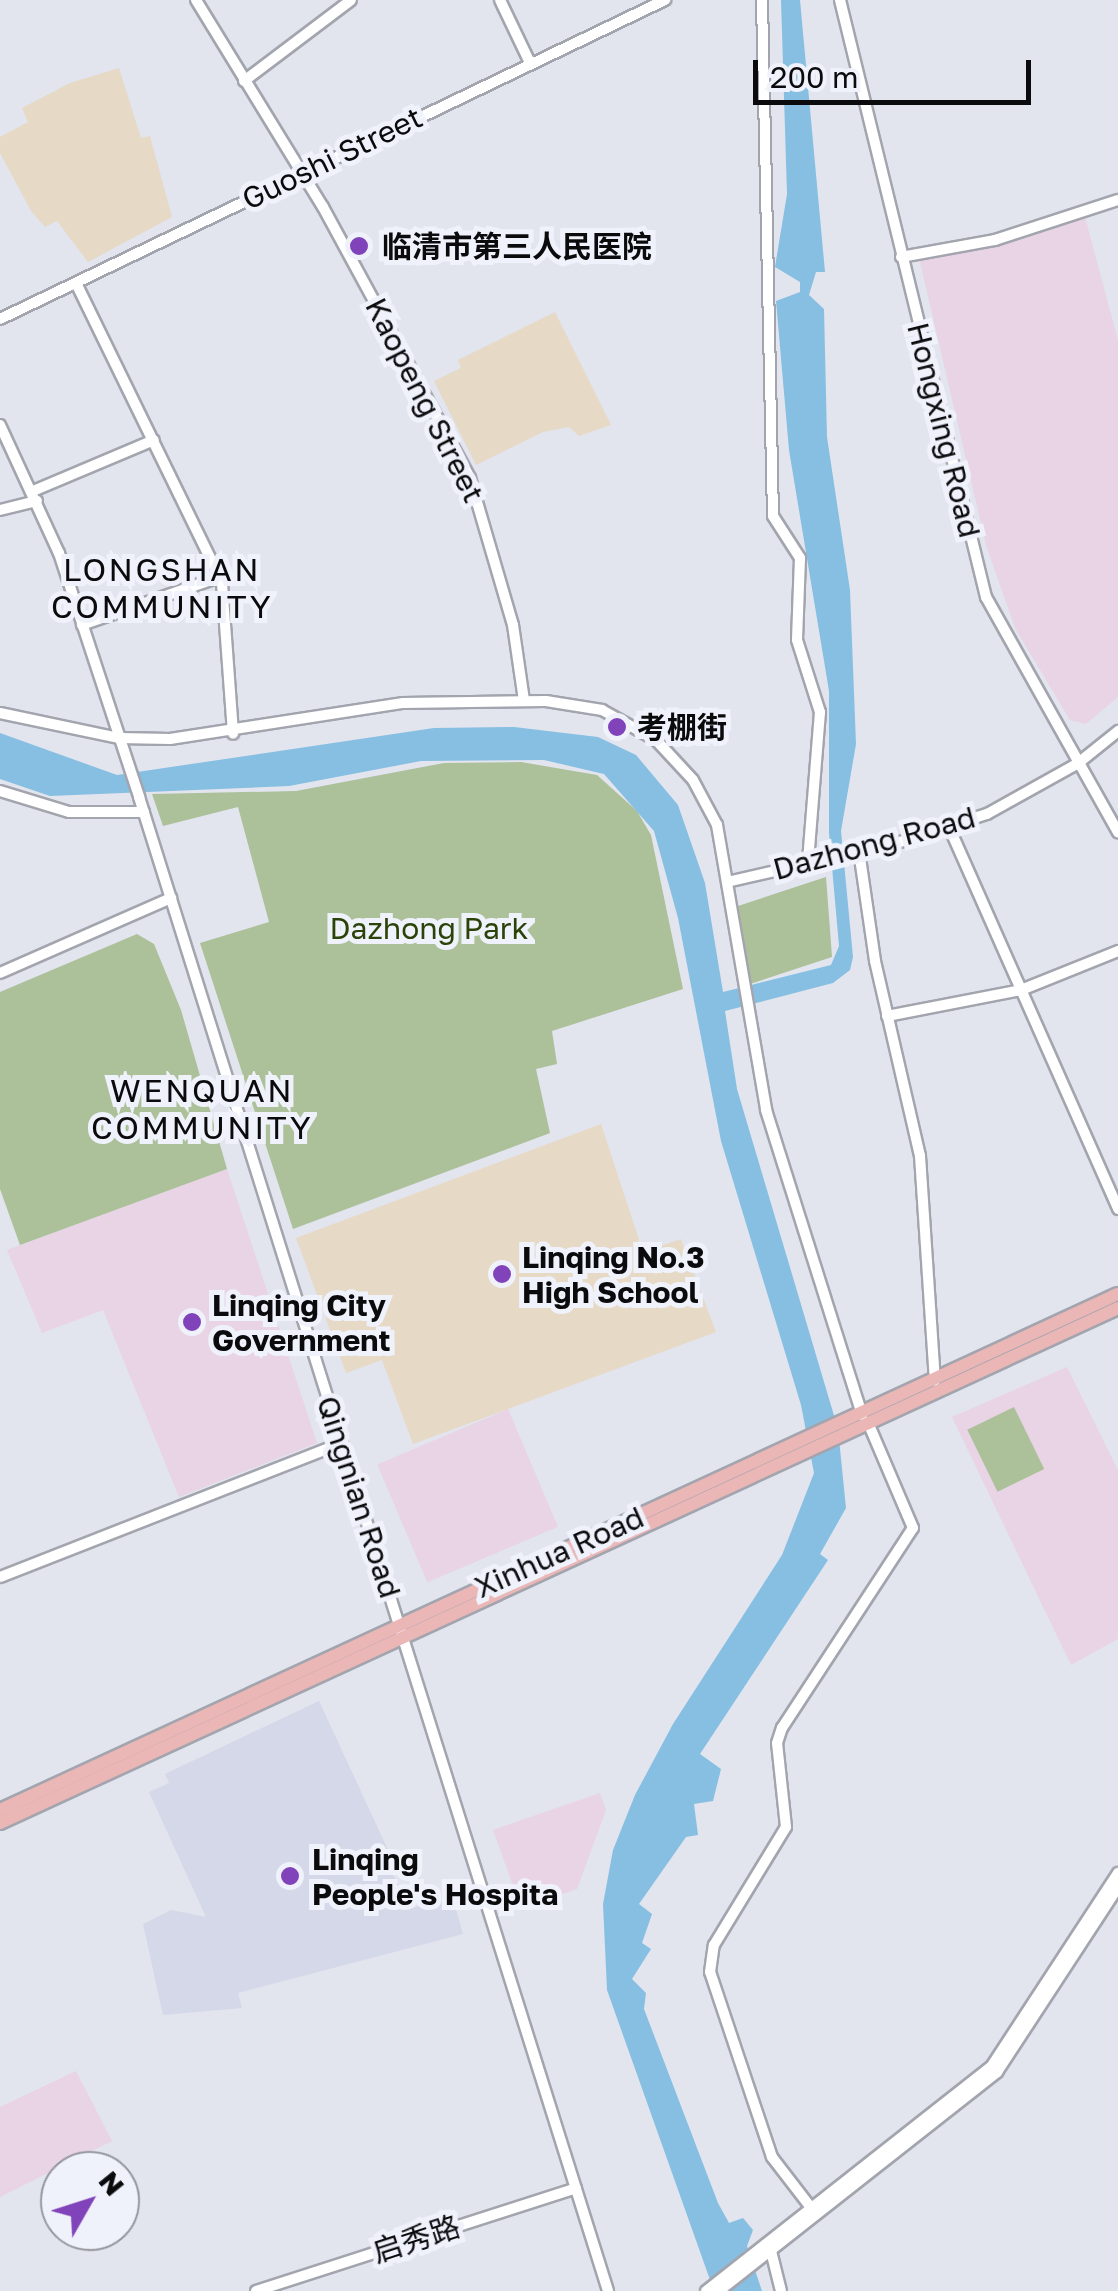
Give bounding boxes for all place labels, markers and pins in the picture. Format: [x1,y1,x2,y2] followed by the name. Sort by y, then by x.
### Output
[382,228,652,264] place label: 临清市第三人民医院
[346,233,372,259] marker: 临清市第三人民医院
[637,709,727,745] place label: 考棚街
[606,716,628,738] marker: 考棚街
[522,1239,704,1310] place label: Linqing No.3 High School
[491,1263,513,1285] marker: Linqing No.3 High School
[212,1287,390,1358] place label: Linqing City Government
[181,1311,203,1333] marker: Linqing City Government
[312,1841,558,1912] place label: Linqing People's Hospita
[277,1863,303,1889] marker: Linqing People's Hospita

